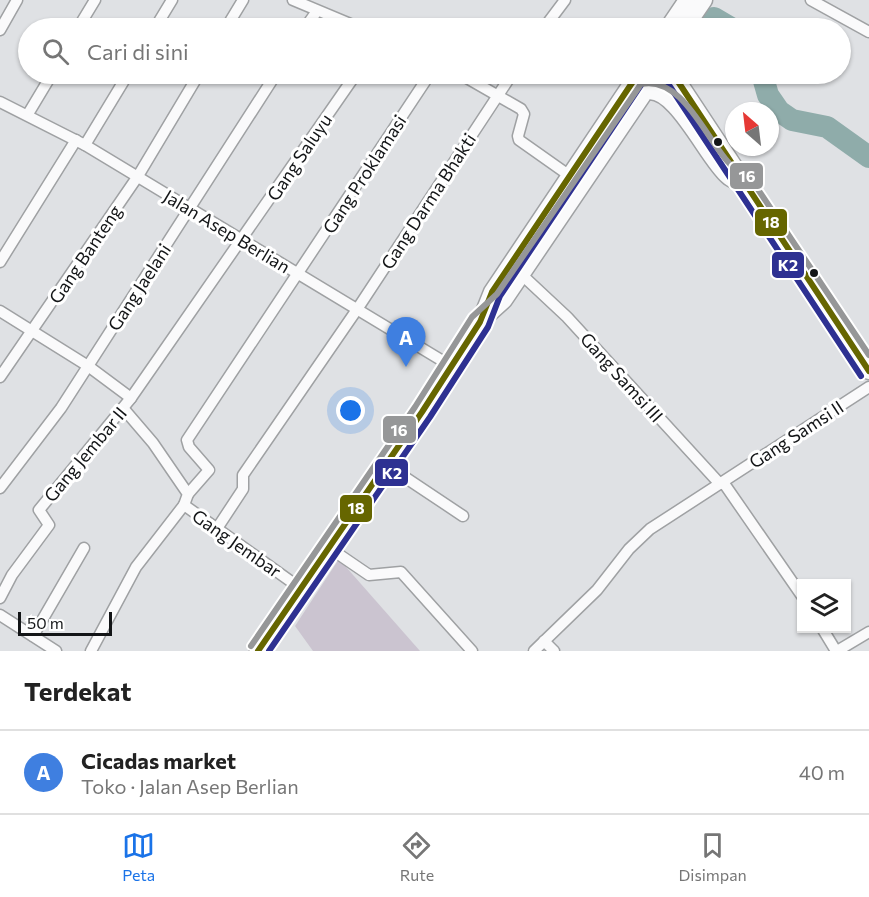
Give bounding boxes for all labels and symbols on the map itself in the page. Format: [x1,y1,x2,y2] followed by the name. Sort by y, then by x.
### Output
[725,102,779,156] north arrow
[262,109,336,205] street label: Gang Saluyu
[318,111,410,237] street label: Gang Proklamasi
[376,129,480,273] street label: Gang Darma Bhakti
[712,136,724,148] unlabelled marker
[729,162,764,190] line badge: 16
[738,166,756,185] text: 16
[160,185,294,277] street label: Jalan Asep Berlian
[44,200,126,308] street label: Gang Banteng
[754,208,788,237] line badge: 18
[762,212,780,231] text: 18
[103,239,175,335] street label: Gang Jaelani
[771,251,805,279] line badge: K2
[778,255,798,274] text: K2
[808,267,820,279] unlabelled marker
[386,318,426,367] pin: A
[576,328,668,426] street label: Gang Samsi III
[745,395,847,473] street label: Gang Samsi II
[336,396,365,425] your location
[39,402,131,506] street label: Gang Jembar II
[382,415,417,444] line badge: 16
[390,420,408,439] text: 16
[374,458,409,487] line badge: K2
[382,463,402,482] text: K2
[339,494,373,523] line badge: 18
[347,498,365,517] text: 18
[188,504,286,582] street label: Gang Jembar
[18,609,112,636] scale bar

